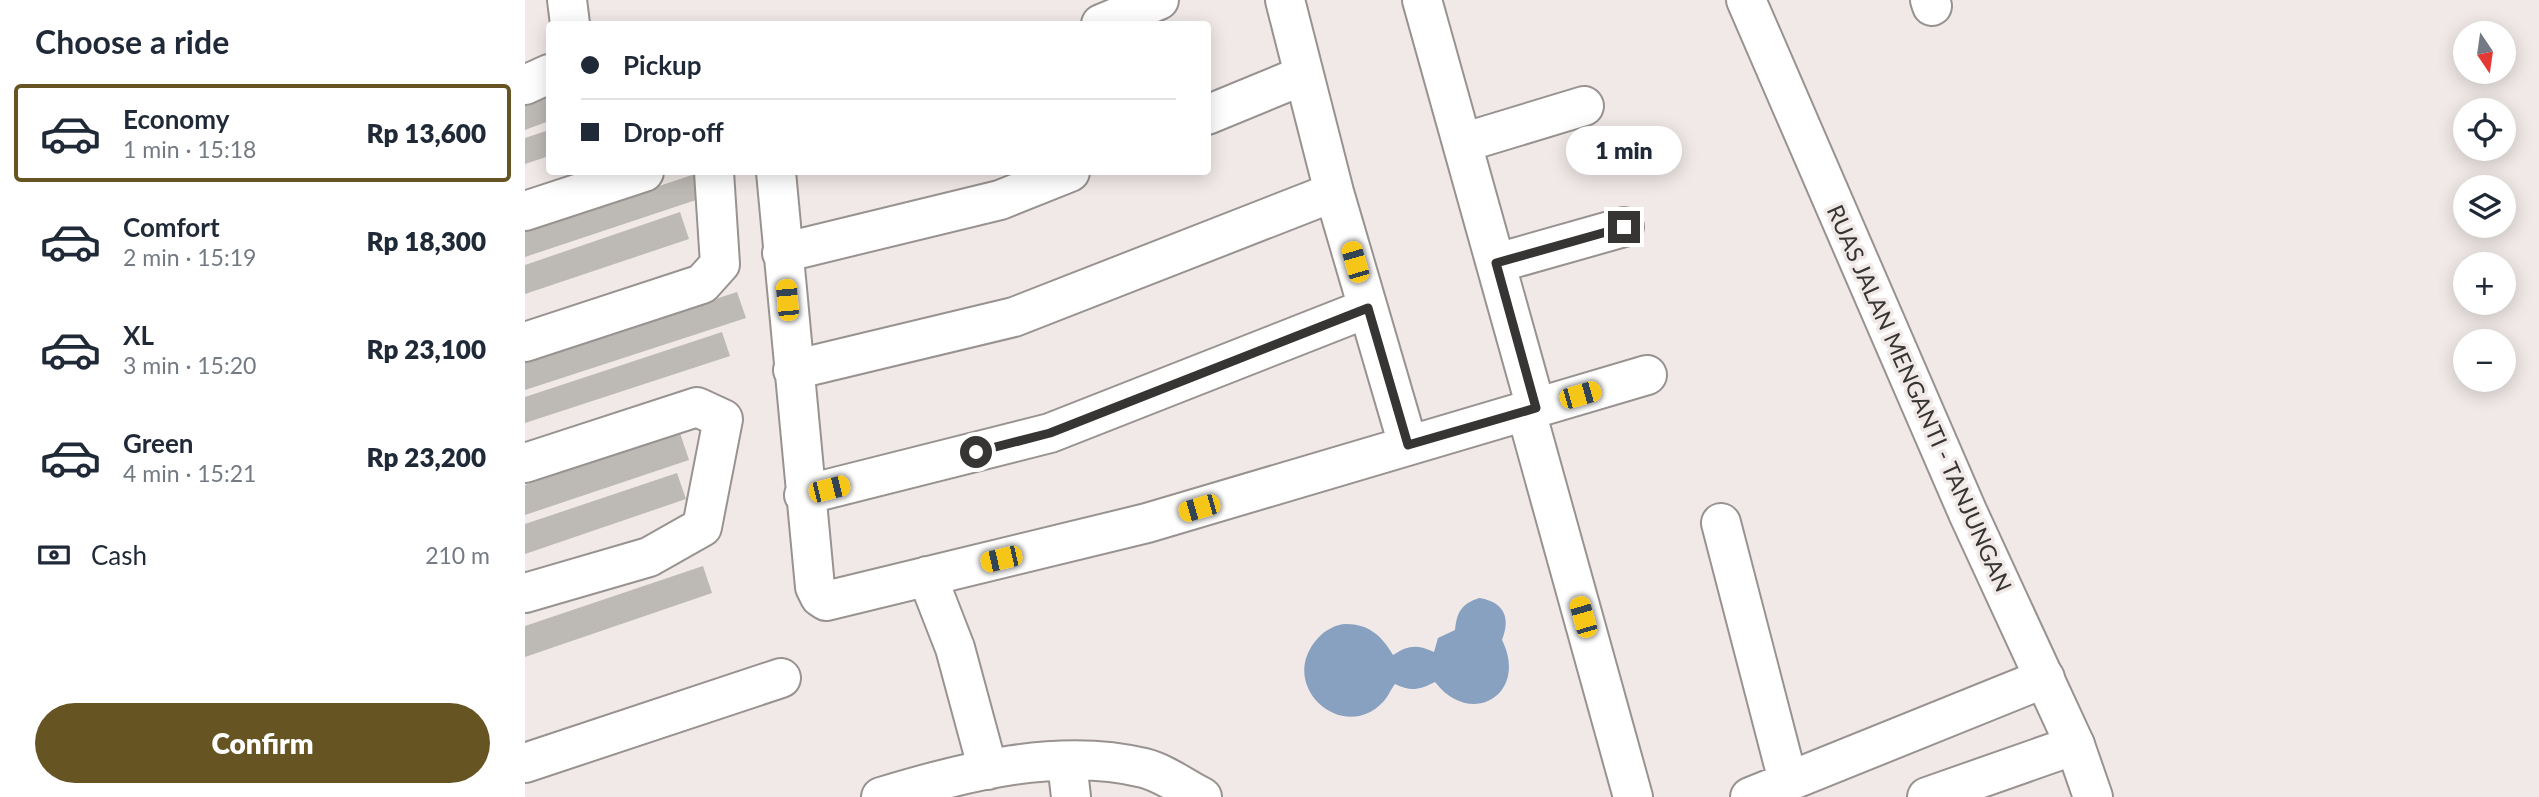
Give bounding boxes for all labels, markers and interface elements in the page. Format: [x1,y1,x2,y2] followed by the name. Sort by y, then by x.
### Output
[2453,21,2517,84] north arrow
[2453,21,2516,392] map controls
[35,22,229,61] text: Choose a ride
[623,49,702,81] text: Pickup
[2453,98,2516,161] button: locate
[39,102,102,165] icon: car
[123,103,229,135] text: Economy
[623,116,724,148] text: Drop-off
[366,117,486,149] text: Rp 13,600
[1566,126,1682,174] callout: 1 min
[123,135,256,163] text: 1 min · 15:18
[1595,136,1653,164] text: 1 min
[2453,175,2516,238] button: layers
[1822,200,2018,596] street label: RUAS JALAN MENGANTI - TANJUNGAN
[39,210,102,273] icon: car
[123,211,220,243] text: Comfort
[1608,211,1640,243] route end
[366,225,486,257] text: Rp 18,300
[1340,239,1371,285] car
[123,243,256,271] text: 2 min · 15:19
[2453,252,2516,315] button: +
[775,278,800,322] car
[39,318,102,381] icon: car
[123,319,154,351] text: XL
[2453,329,2516,392] button: −
[366,333,486,365] text: Rp 23,100
[123,351,256,379] text: 3 min · 15:20
[1557,379,1604,411] car
[39,426,102,489] icon: car
[123,427,193,459] text: Green
[960,436,992,468] route start
[366,441,486,473] text: Rp 23,200
[123,459,256,487] text: 4 min · 15:21
[807,474,852,504] car
[1176,492,1223,524] car
[35,536,73,574] icon: cash
[91,539,147,571] text: Cash
[425,541,490,569] text: 210 m
[979,544,1024,574] car
[1568,594,1599,640] car
[35,703,490,783] button: Confirm

